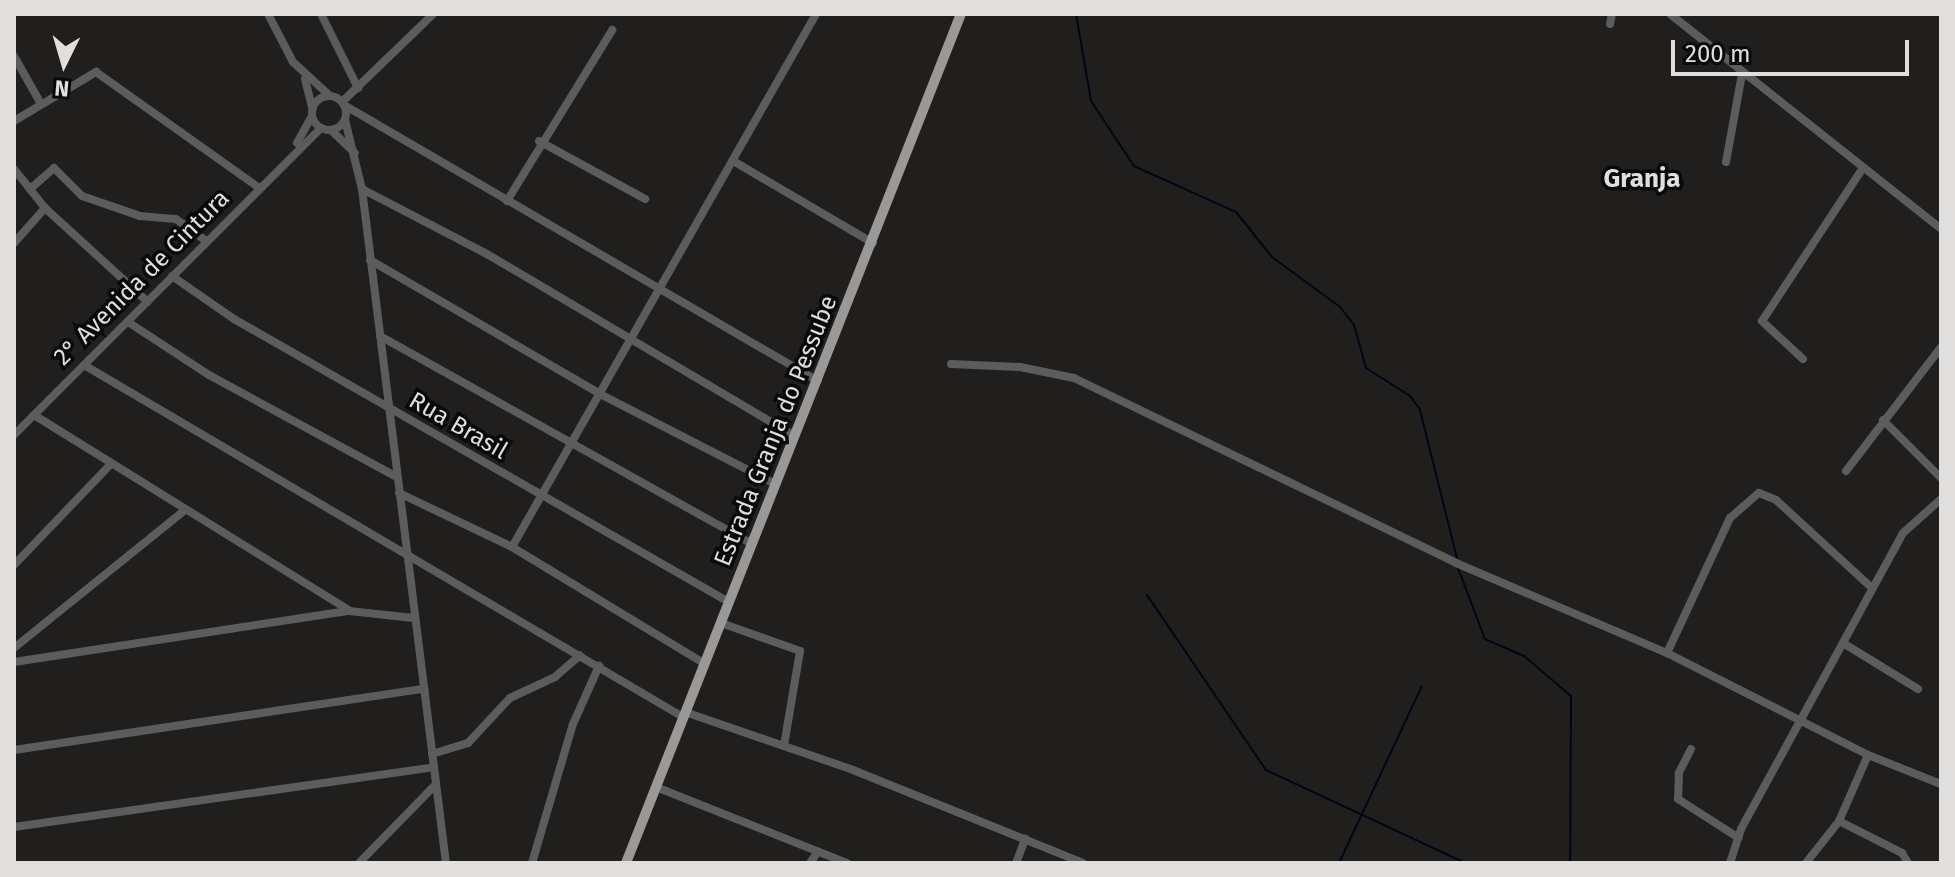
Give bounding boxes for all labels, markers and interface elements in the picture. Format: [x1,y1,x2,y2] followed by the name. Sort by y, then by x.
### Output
[24,24,104,104] north arrow
[1675,24,1913,74] scale bar
[1685,40,1751,68] text: 200 m
[53,74,70,102] text: N
[1603,163,1681,195] district label: Granja
[48,184,236,372] street label: 2° Avenida de Cintura
[708,292,844,570] street label: Estrada Granja do Pessube
[404,386,512,466] street label: Rua Brasil

